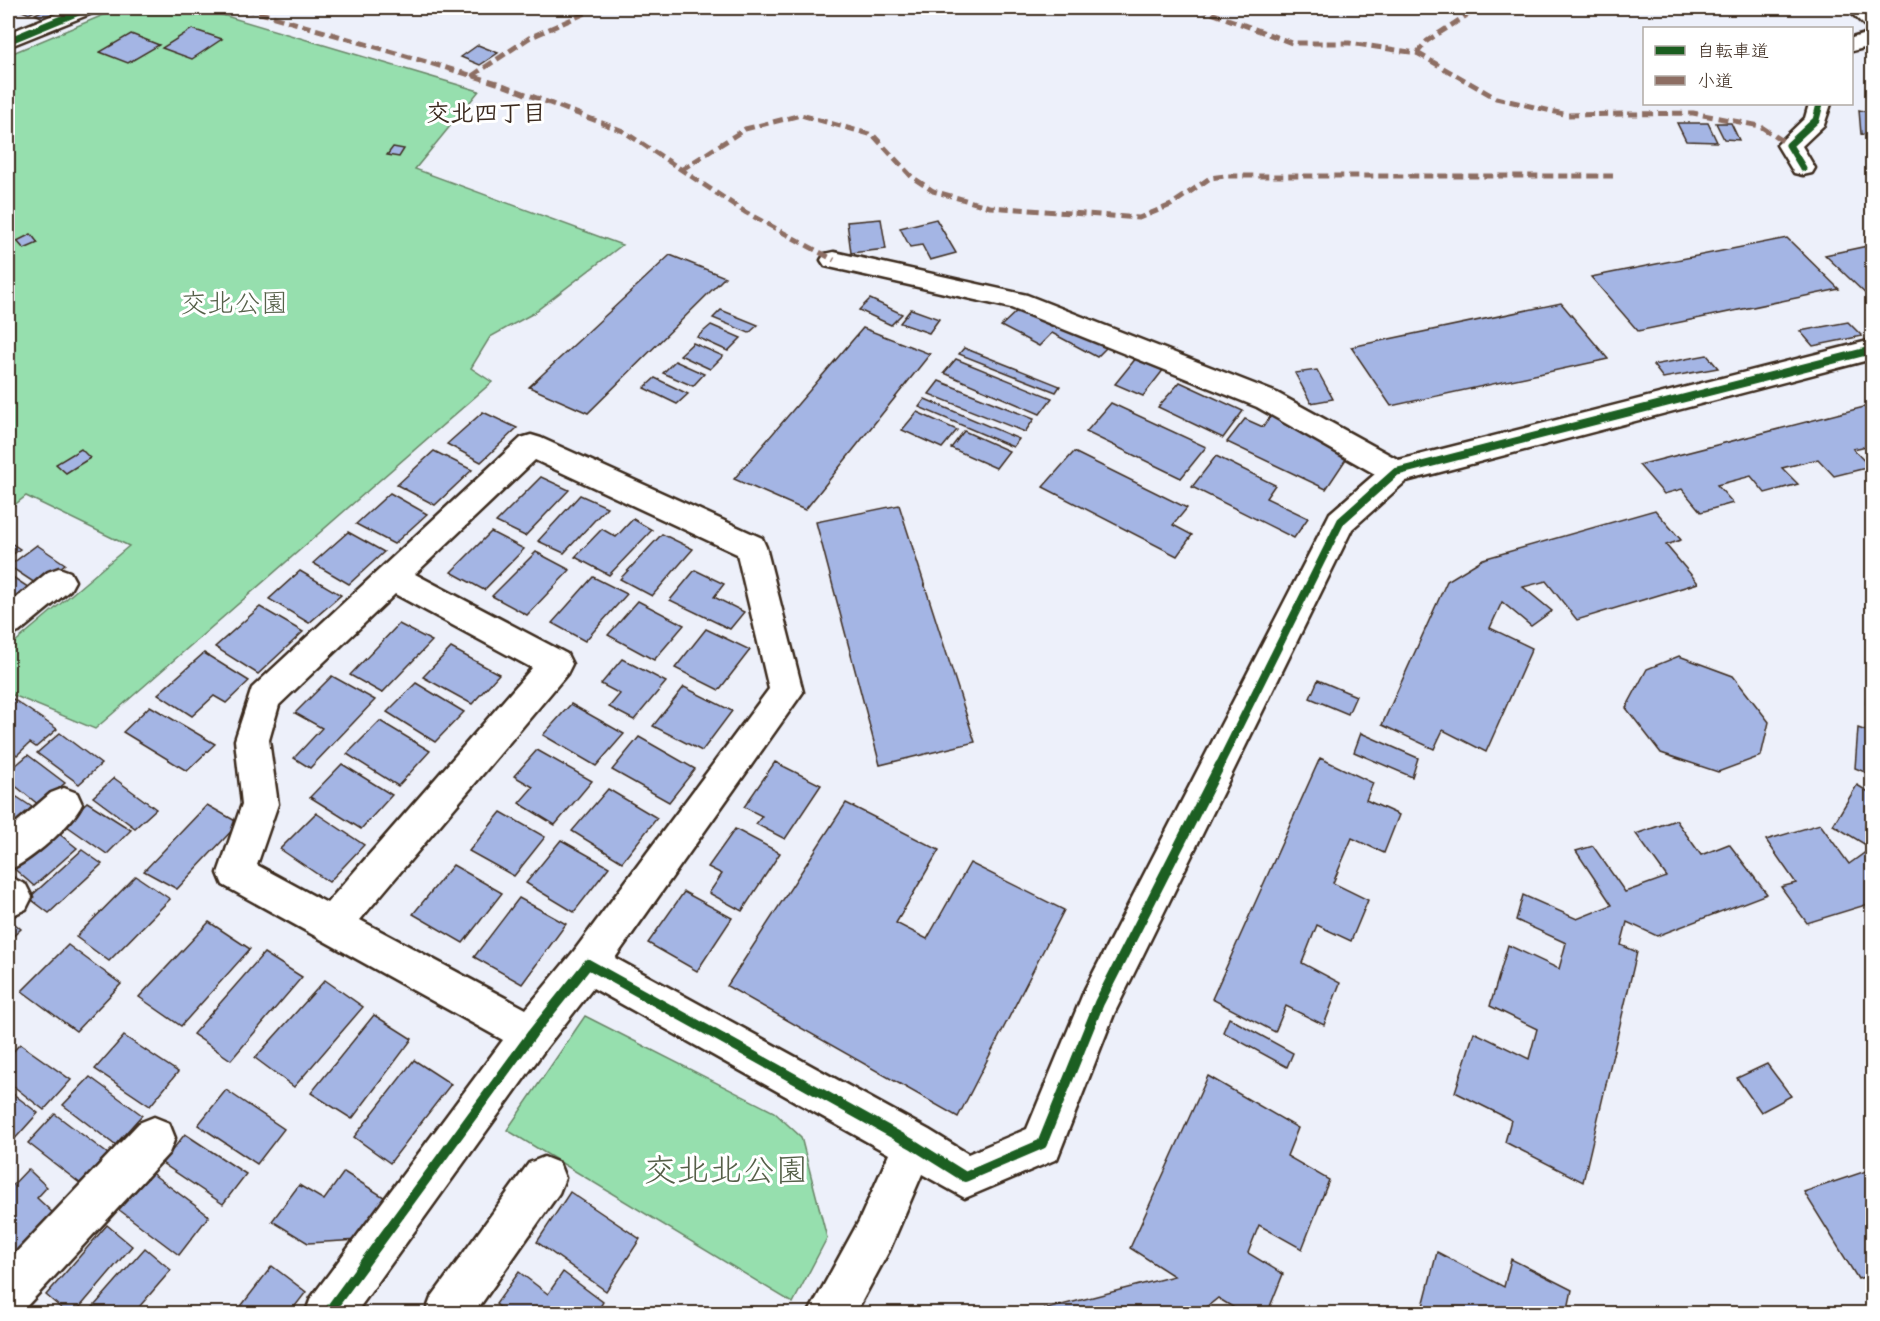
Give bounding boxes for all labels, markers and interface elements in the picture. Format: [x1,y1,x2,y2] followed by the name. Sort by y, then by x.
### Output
[1643,27,1853,105] legend
[1697,40,1769,66] text: 自転車道
[1697,70,1733,96] text: 小道
[426,98,546,133] district label: 交北四丁目
[180,286,288,325] park label: 交北公園
[644,1149,809,1197] park label: 交北北公園

